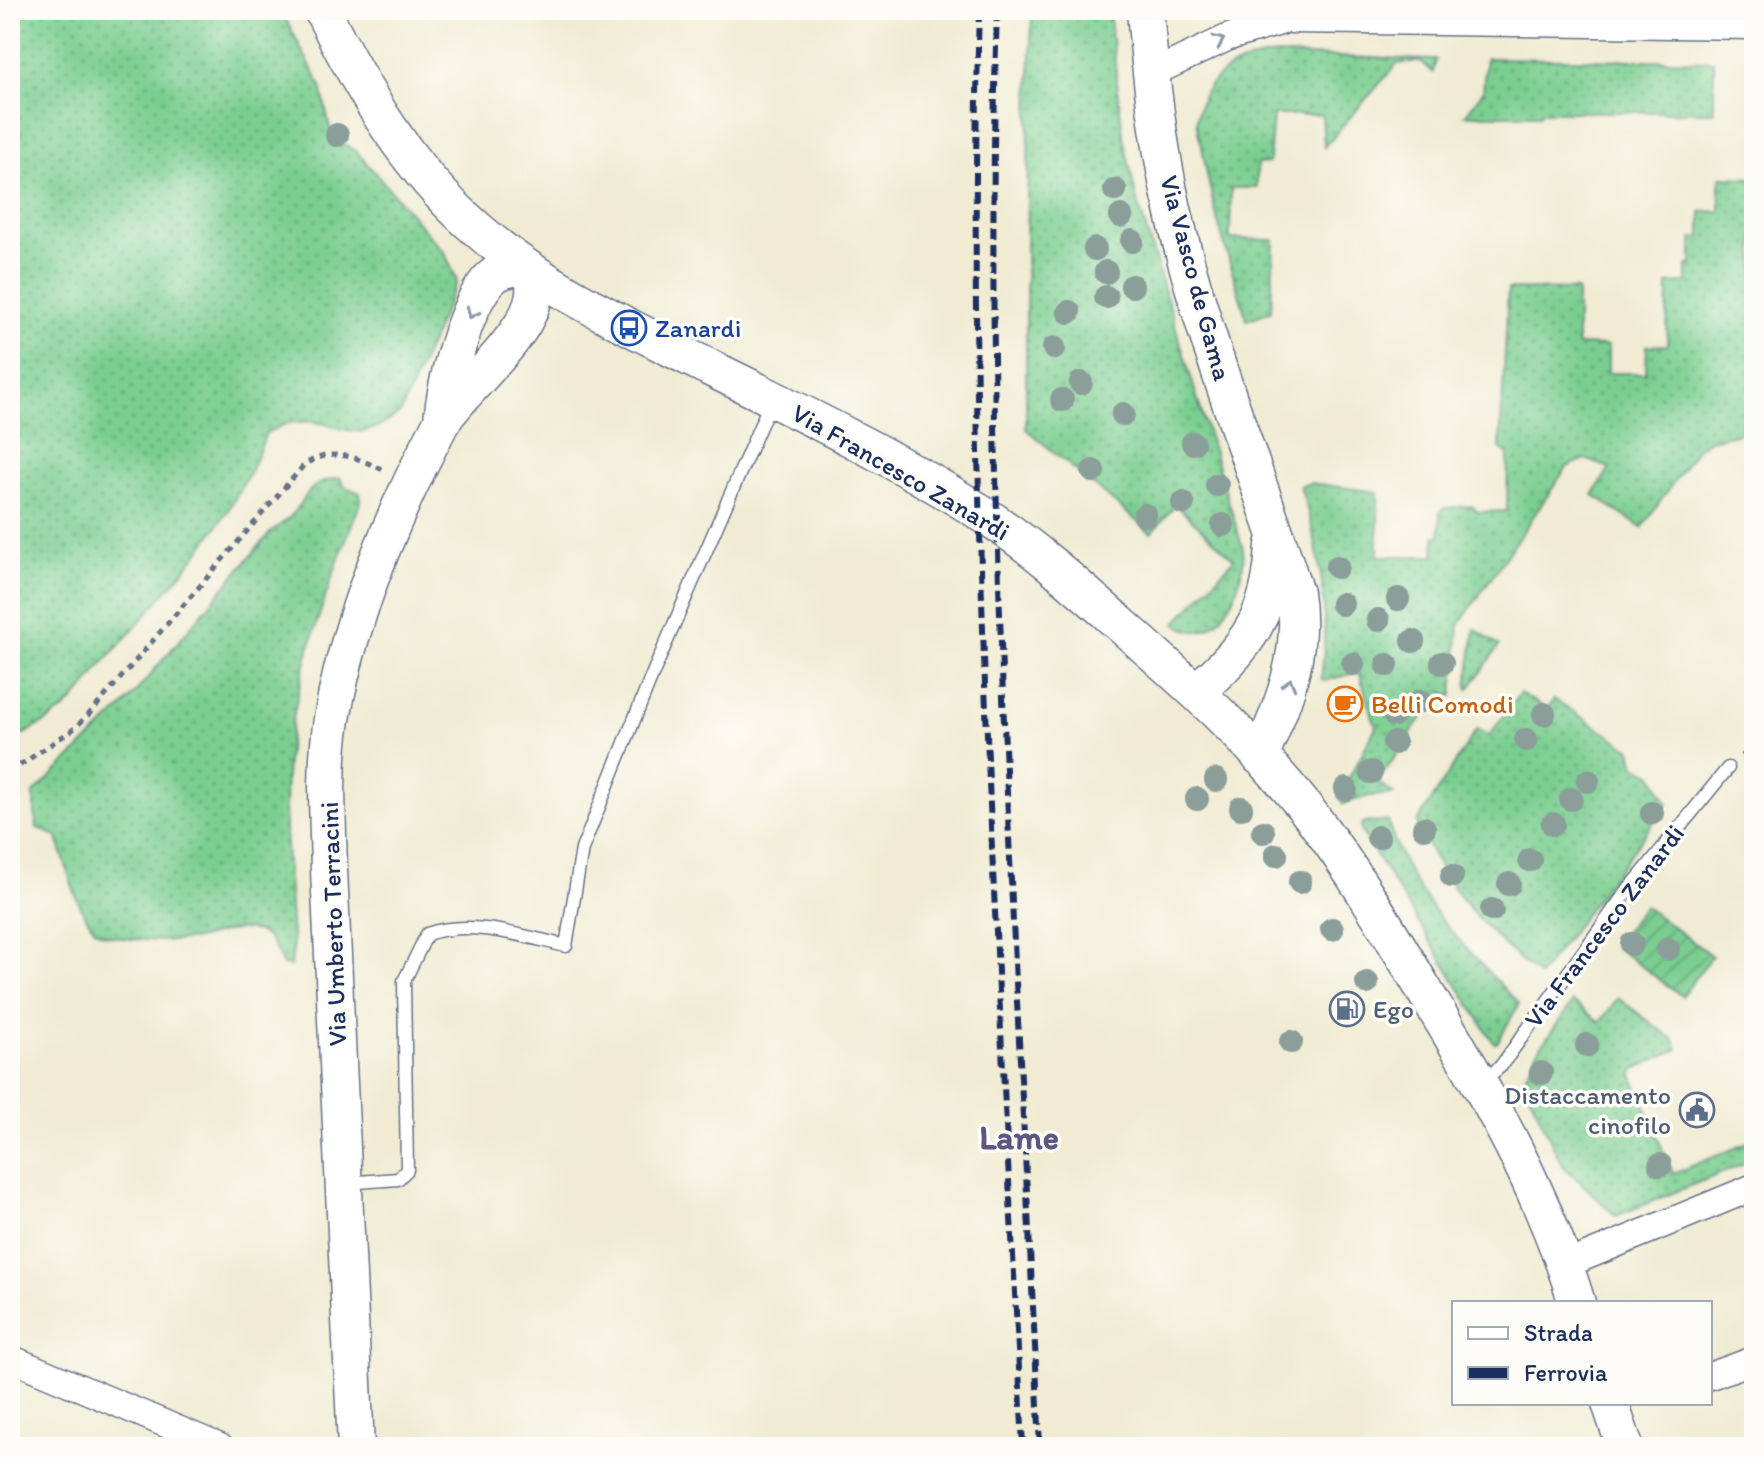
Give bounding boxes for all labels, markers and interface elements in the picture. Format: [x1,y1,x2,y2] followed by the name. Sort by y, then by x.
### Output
[1211,35,1226,51] one-way arrow
[1153,172,1239,385] street label: Via Vasco de Gama
[466,305,482,319] one-way arrow
[610,309,648,347] bus stop icon: Zanardi
[655,312,741,344] place label: Zanardi
[786,397,1016,547] street label: Via Francesco Zanardi
[1280,678,1296,692] one-way arrow
[1326,685,1364,723] cafe icon: Belli Comodi
[1371,688,1514,720] place label: Belli Comodi
[313,801,353,1047] street label: Via Umberto Terracini
[1517,818,1691,1034] street label: Via Francesco Zanardi
[1328,990,1366,1028] fuel station icon: Ego
[1373,993,1414,1025] place label: Ego
[1504,1079,1671,1141] place label: Distaccamento cinofilo
[1678,1091,1716,1129] public building icon: Distaccamento cinofilo
[979,1117,1059,1158] district label: Lame
[1452,1301,1712,1405] legend
[1524,1318,1593,1347] text: Strada
[1524,1358,1608,1387] text: Ferrovia

